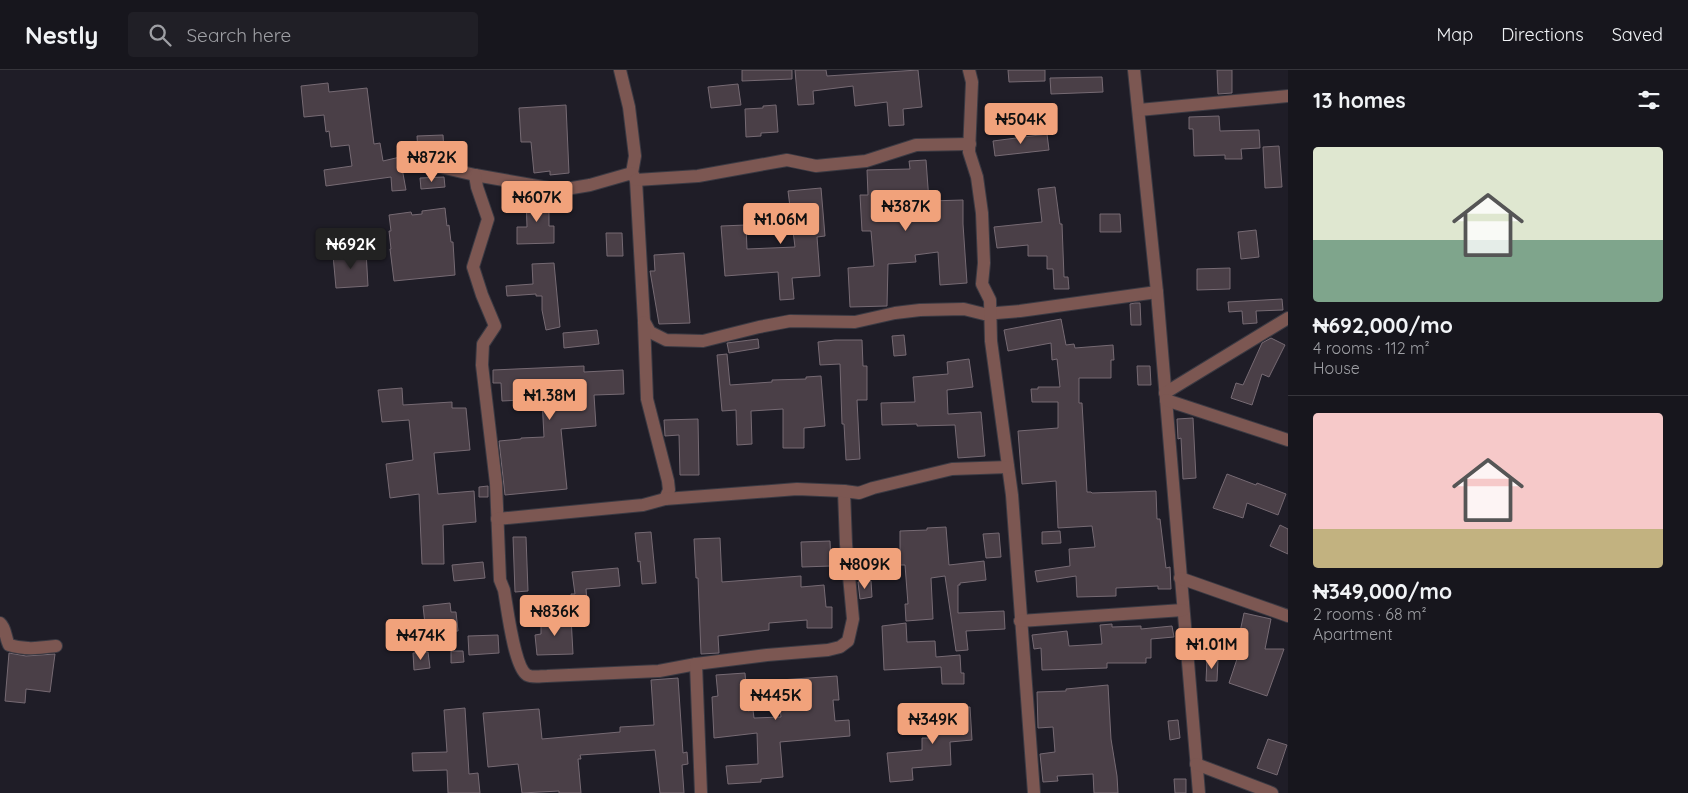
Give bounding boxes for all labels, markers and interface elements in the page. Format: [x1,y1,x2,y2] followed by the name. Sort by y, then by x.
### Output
[128,12,478,57] search box
[25,20,98,50] text: Nestly
[146,21,174,49] icon: search
[186,23,291,47] text: Search here
[1436,23,1473,46] text: Map
[1501,23,1584,46] text: Directions
[1612,23,1663,46] text: Saved
[1635,86,1663,114] icon: filters
[1313,87,1406,113] text: 13 homes
[986,102,1056,145] pin: ₦504K
[996,109,1046,129] text: ₦504K
[397,140,467,183] pin: ₦872K
[408,147,456,167] text: ₦872K
[502,180,572,223] pin: ₦607K
[1443,180,1533,270] icon: home
[512,187,562,207] text: ₦607K
[871,190,941,232] pin: ₦387K
[882,196,930,216] text: ₦387K
[740,202,822,245] pin: ₦1.06M
[754,209,808,229] text: ₦1.06M
[316,228,386,270] pin: ₦692K
[326,234,376,254] text: ₦692K
[1313,312,1453,338] text: ₦692,000/mo
[1313,338,1430,358] text: 4 rooms · 112 m²
[1313,358,1360,378] text: House
[509,378,591,421] pin: ₦1.38M
[524,385,576,405] text: ₦1.38M
[1443,445,1533,535] icon: home
[830,548,900,590] pin: ₦809K
[840,554,890,574] text: ₦809K
[1313,578,1452,604] text: ₦349,000/mo
[520,594,590,637] pin: ₦836K
[531,601,579,621] text: ₦836K
[1313,604,1427,624] text: 2 rooms · 68 m²
[386,618,456,661] pin: ₦474K
[1313,624,1393,644] text: Apartment
[397,625,445,645] text: ₦474K
[1171,628,1253,670] pin: ₦1.01M
[1186,634,1238,654] text: ₦1.01M
[741,678,811,721] pin: ₦445K
[751,685,801,705] text: ₦445K
[898,702,968,745] pin: ₦349K
[908,709,958,729] text: ₦349K

